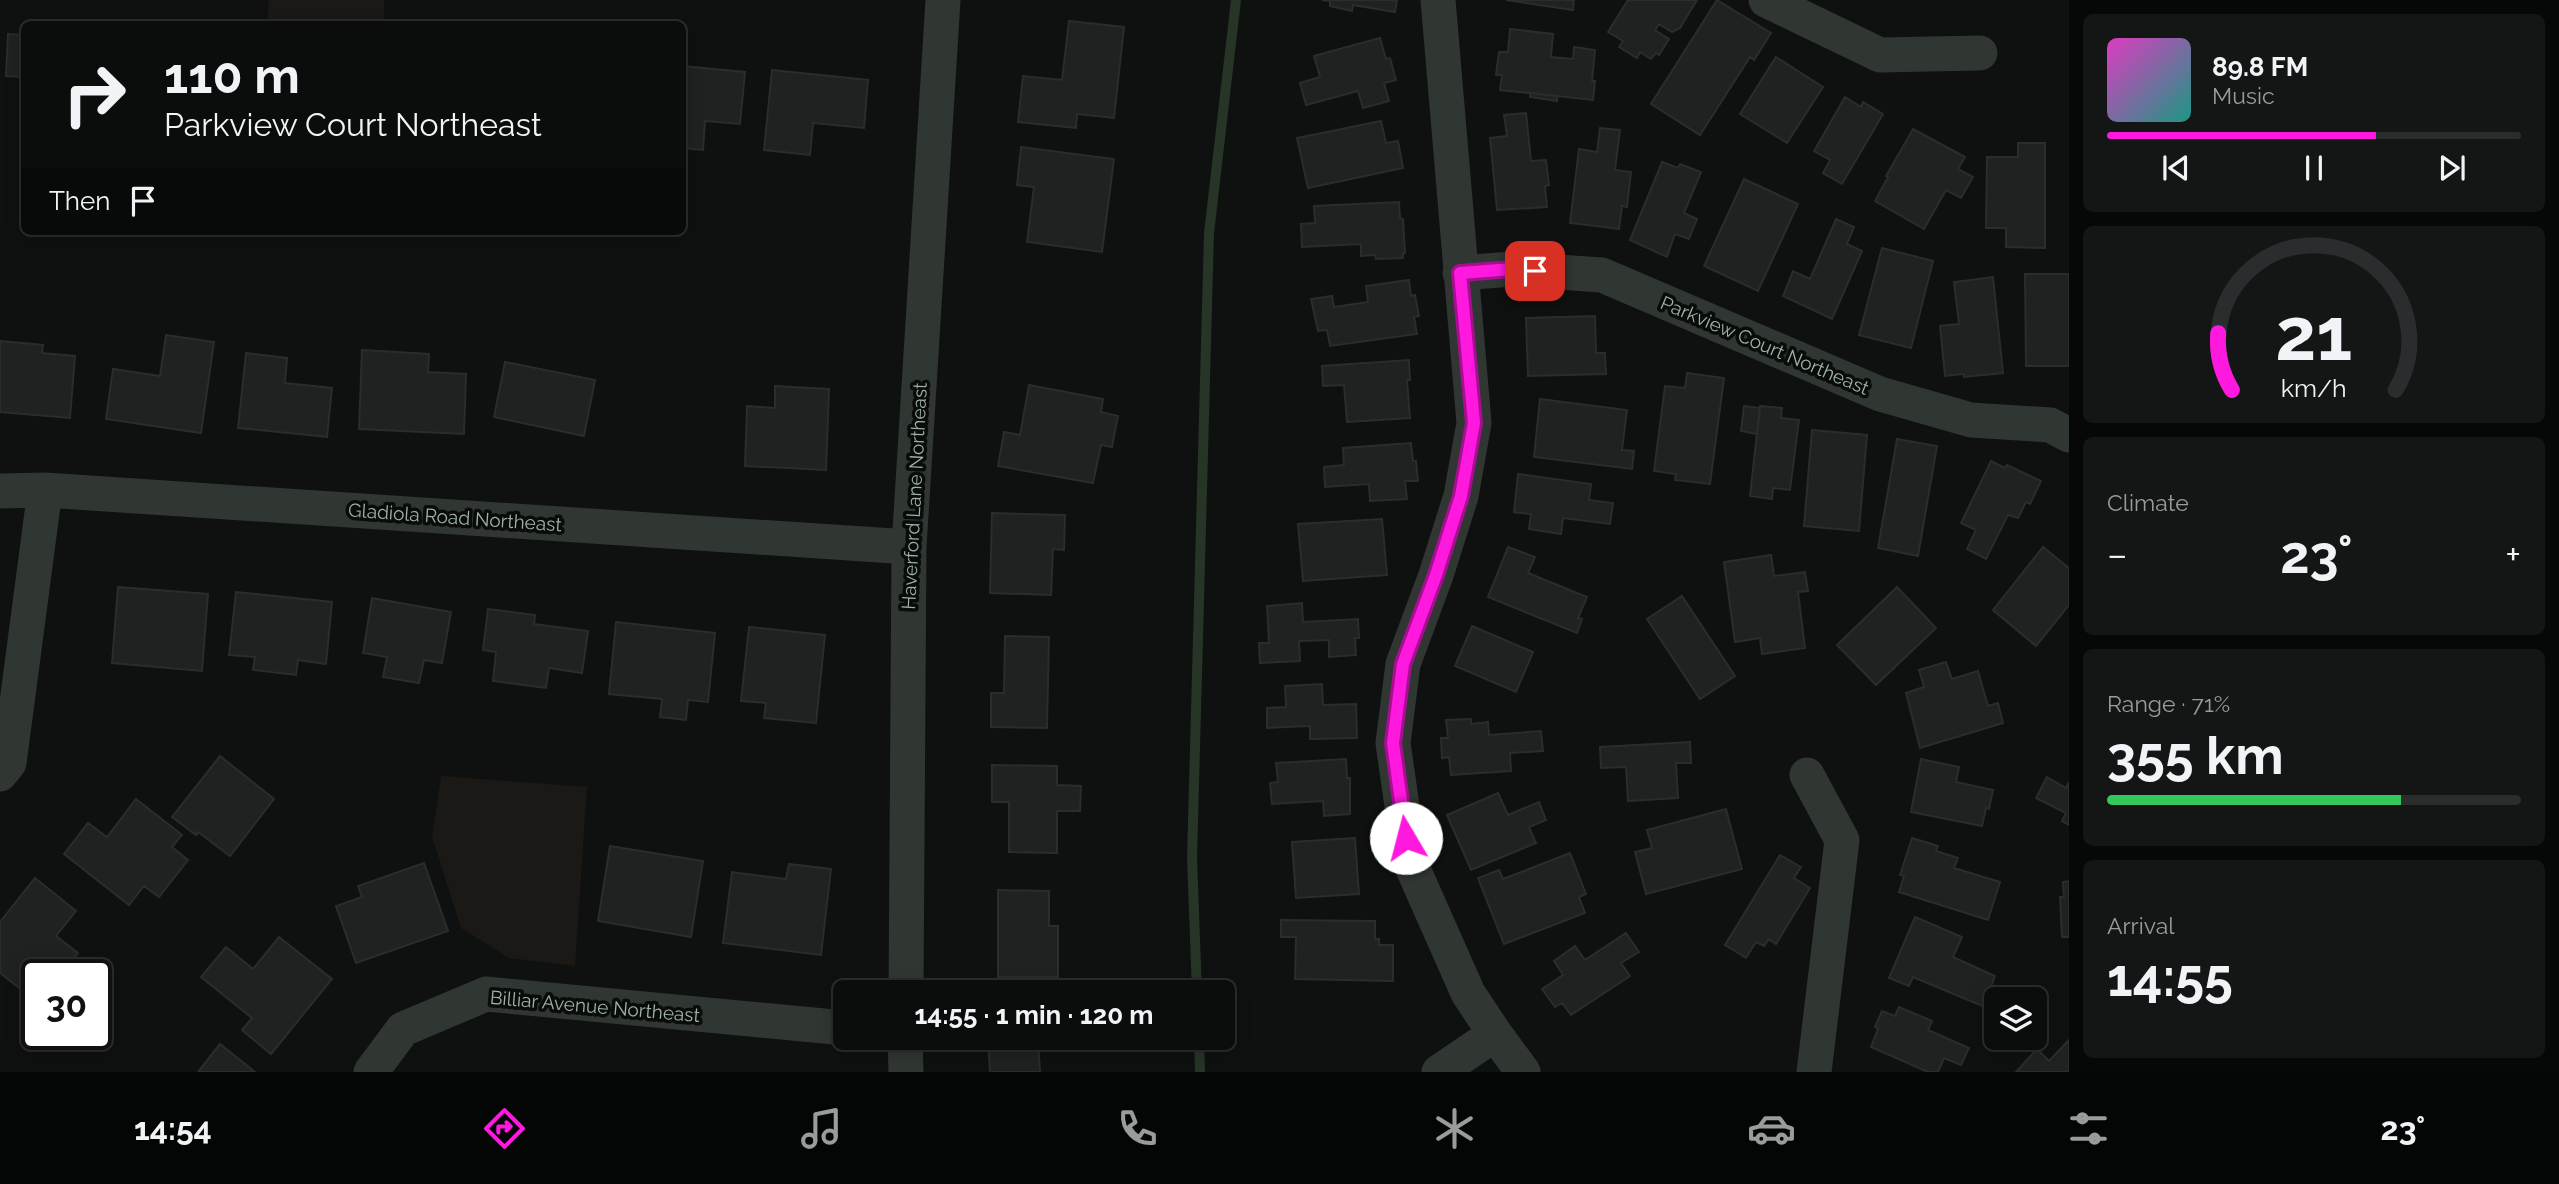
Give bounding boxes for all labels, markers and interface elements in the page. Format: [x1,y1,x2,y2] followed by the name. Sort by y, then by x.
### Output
[164,47,300,104] text: 110 m
[49,49,140,140] icon: right
[2212,52,2308,82] text: 89.8 FM
[2212,82,2275,109] text: Music
[164,106,542,143] text: Parkview Court Northeast
[2157,149,2195,187] icon: previous
[2295,149,2333,187] icon: pause
[2433,149,2471,187] icon: next
[124,182,162,220] icon: arrive
[49,186,110,216] text: Then
[1505,241,1565,301] pin
[1516,252,1554,290] icon: arrive
[1658,291,1873,399] street label: Parkview Court Northeast
[2275,293,2353,378] text: 21
[2281,373,2347,403] text: km/h
[897,381,931,610] street label: Haverford Lane Northeast
[2107,489,2189,516] text: Climate
[347,499,563,535] street label: Gladiola Road Northeast
[2280,524,2353,585] text: 23°
[2107,532,2127,577] text: −
[2505,532,2521,577] text: +
[2107,690,2230,717] text: Range · 71%
[2107,725,2284,786] text: 355 km
[1369,801,1443,875] position arrow
[2107,912,2174,939] text: Arrival
[2107,947,2233,1008] text: 14:55
[21,959,112,1050] speed limit sign: 30
[489,986,701,1026] street label: Billiar Avenue Northeast
[1984,987,2047,1050] map controls
[1984,987,2047,1050] button: layers
[914,1000,1154,1030] text: 14:55 · 1 min · 120 m
[480,1104,529,1153] icon: directions
[797,1104,846,1153] icon: music
[1113,1104,1162,1153] icon: phone
[1430,1104,1479,1153] icon: climate
[1747,1104,1796,1153] icon: car
[2064,1104,2113,1153] icon: filters
[134,1110,212,1147] text: 14:54
[2381,1110,2425,1147] text: 23°

